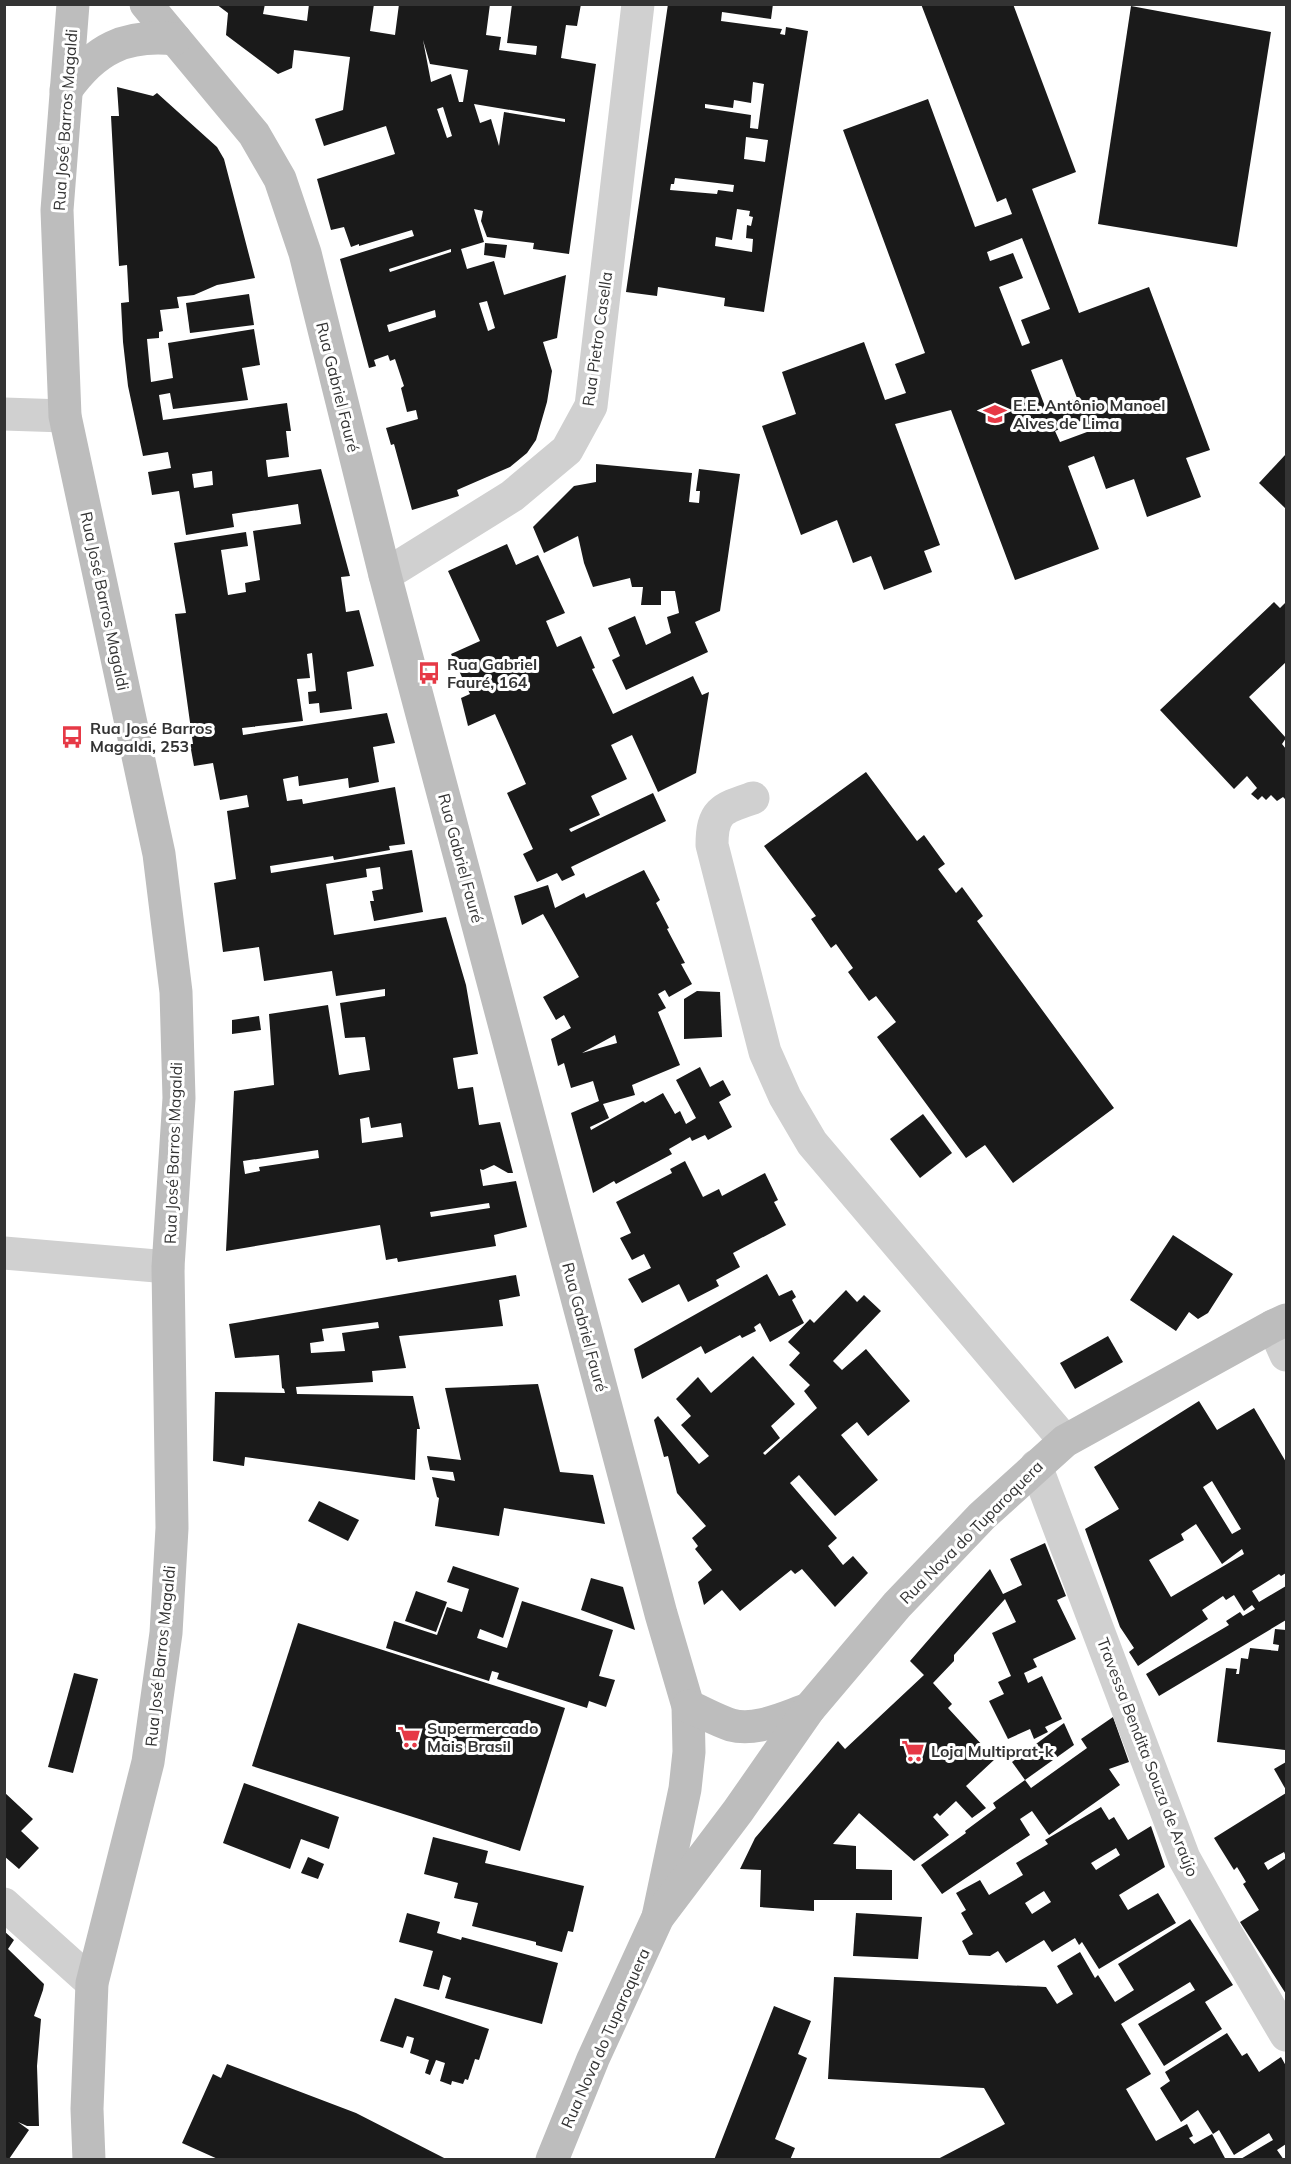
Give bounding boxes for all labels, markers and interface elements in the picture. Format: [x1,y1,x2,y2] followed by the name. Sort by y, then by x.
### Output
[49,28,81,212] street label: Rua José Barros Magaldi
[578,270,616,408] street label: Rua Pietro Casella
[312,320,364,454] street label: Rua Gabriel Fauré
[1013,395,1165,433] place label: E.E. Antônio Manoel Alves de Lima
[982,401,1008,427] school or university icon: E.E. Antônio Manoel Alves de Lima
[76,510,134,692] street label: Rua José Barros Magaldi
[447,654,537,692] place label: Rua Gabriel Fauré, 164
[416,660,442,686] bus stop icon: Rua Gabriel Fauré, 164
[90,718,212,756] place label: Rua José Barros Magaldi, 253
[59,724,85,750] bus stop icon: Rua José Barros Magaldi, 253
[434,791,488,925] street label: Rua Gabriel Fauré
[160,1062,186,1244] street label: Rua José Barros Magaldi
[558,1260,612,1394] street label: Rua Gabriel Fauré
[895,1456,1047,1608] street label: Rua Nova do Tuparoquera
[141,1564,179,1748] street label: Rua José Barros Magaldi
[1093,1635,1203,1879] street label: Travessa Bendita Souza de Araújo
[427,1718,538,1756] place label: Supermercado Mais Brasil
[396,1724,422,1750] supermarket icon: Supermercado Mais Brasil
[900,1738,926,1764] supermarket icon: Loja Multiprat-k
[931,1741,1055,1761] place label: Loja Multiprat-k
[556,1945,654,2131] street label: Rua Nova do Tuparoquera

